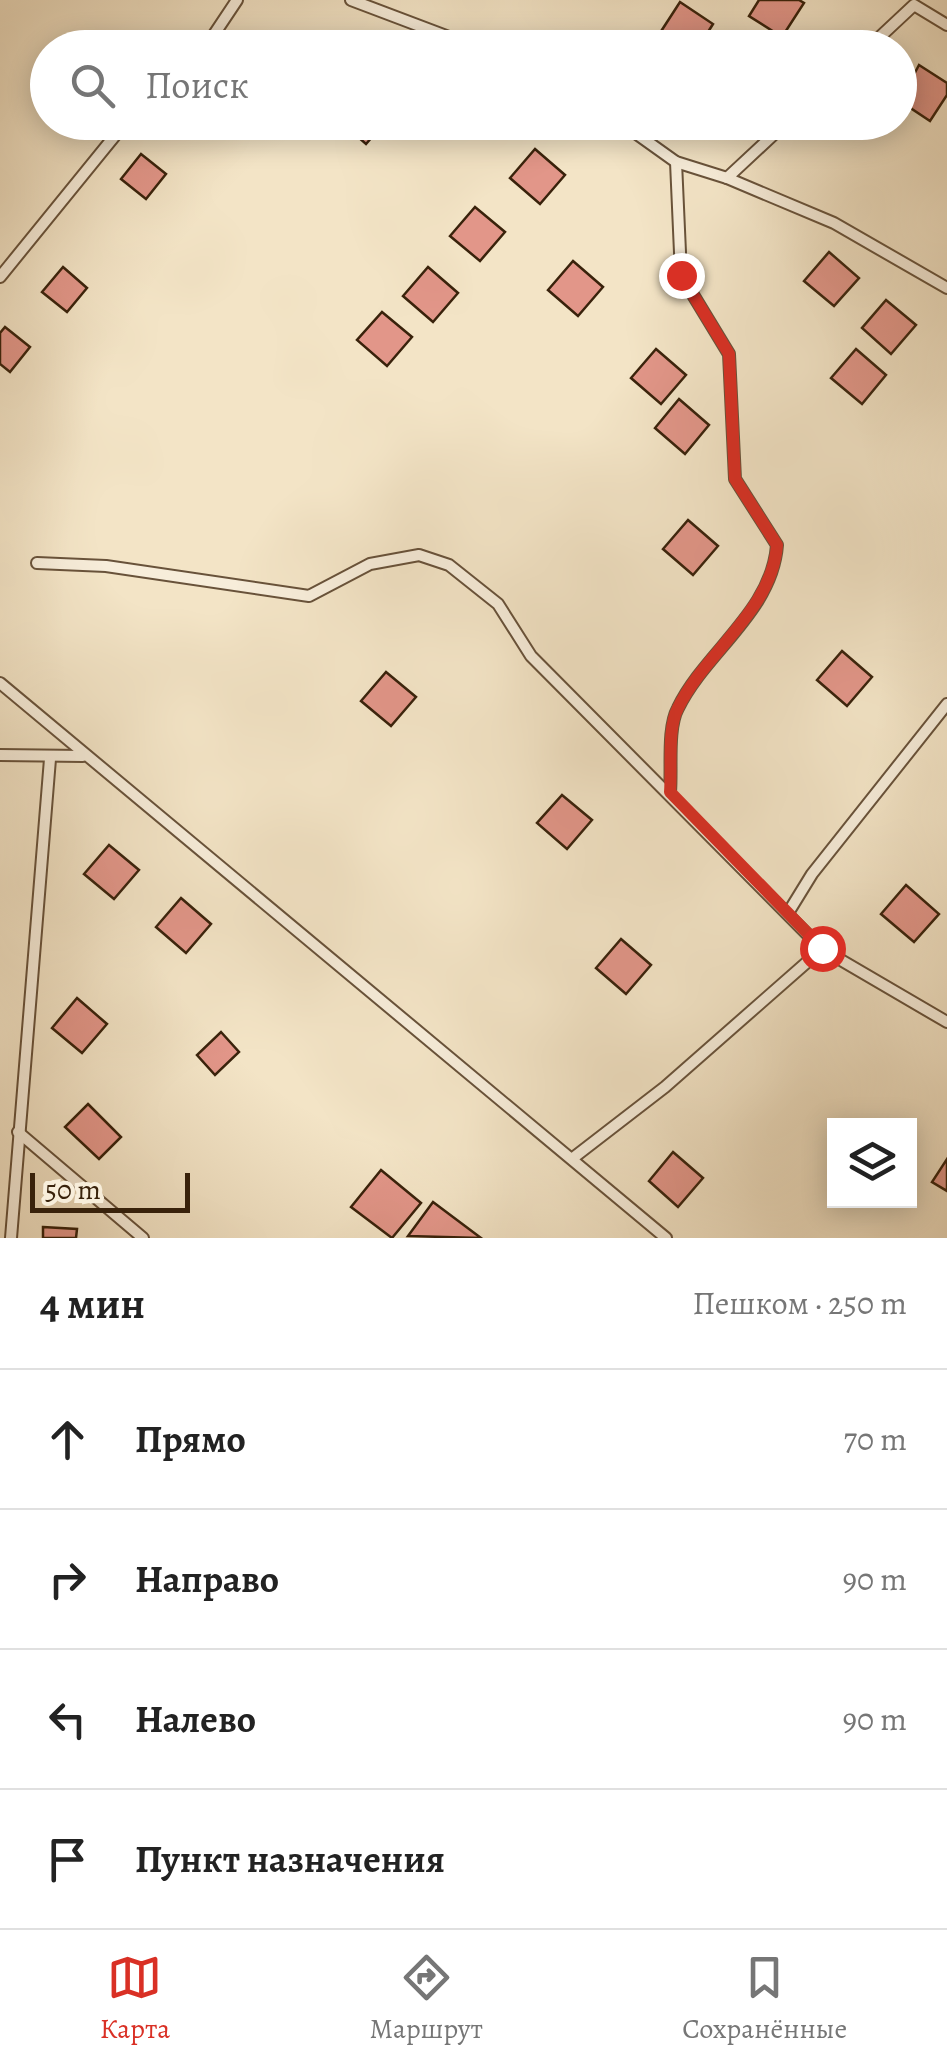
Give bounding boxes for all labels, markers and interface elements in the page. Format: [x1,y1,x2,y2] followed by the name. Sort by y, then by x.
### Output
[30,30,917,140] search box
[65,58,120,113] icon: search
[145,59,249,111] text: Поиск
[659,253,705,299] route end
[800,926,846,972] route start
[827,1118,917,1208] map controls
[827,1118,917,1208] button: layers
[30,1168,190,1212] scale bar
[45,1171,101,1209] text: 50 m
[40,1275,145,1332] text: 4 мин
[693,1281,907,1325] text: Пешком · 250 m
[40,1412,95,1467] icon: ahead
[135,1413,246,1465] text: Прямо
[844,1417,907,1461] text: 70 m
[40,1552,95,1607] icon: right
[135,1553,279,1605] text: Направо
[842,1557,907,1601] text: 90 m
[40,1692,95,1747] icon: left
[135,1693,256,1745] text: Налево
[842,1697,907,1741] text: 90 m
[40,1832,95,1887] icon: arrive
[135,1833,445,1885] text: Пункт назначения
[100,1950,170,2048] tab: Карта
[370,1950,483,2048] tab: Маршрут
[682,1950,847,2048] tab: Сохранённые

